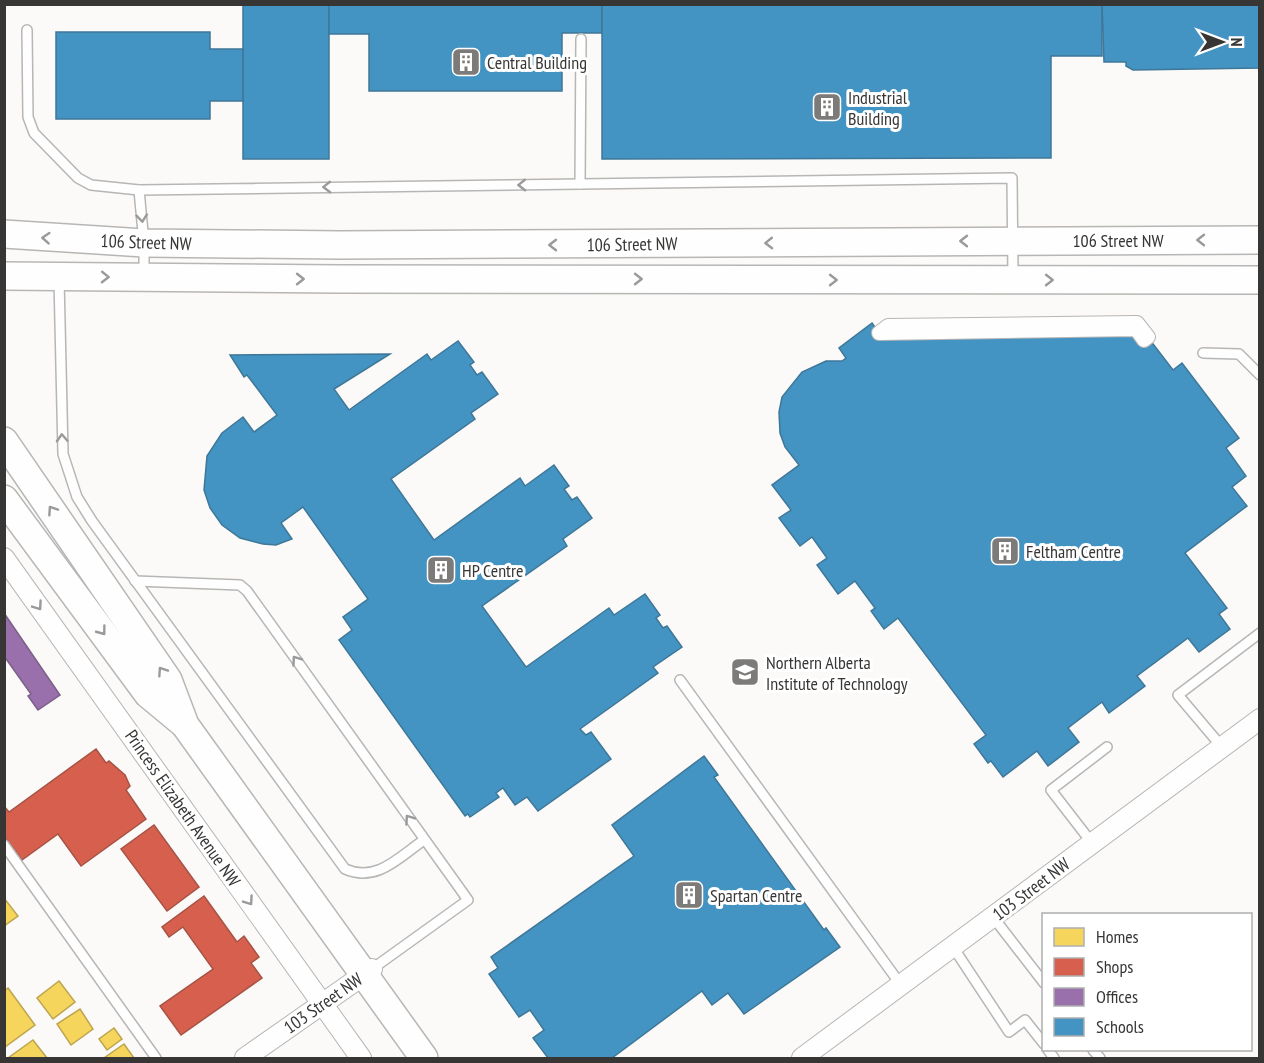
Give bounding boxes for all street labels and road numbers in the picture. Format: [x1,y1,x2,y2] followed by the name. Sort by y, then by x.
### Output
[100,229,192,255] street label: 106 Street NW
[1073,229,1163,252] street label: 106 Street NW
[586,232,678,256] street label: 106 Street NW
[120,725,246,891] street label: Princess Elizabeth Avenue NW
[988,852,1074,926] street label: 103 Street NW
[279,967,367,1039] street label: 103 Street NW

